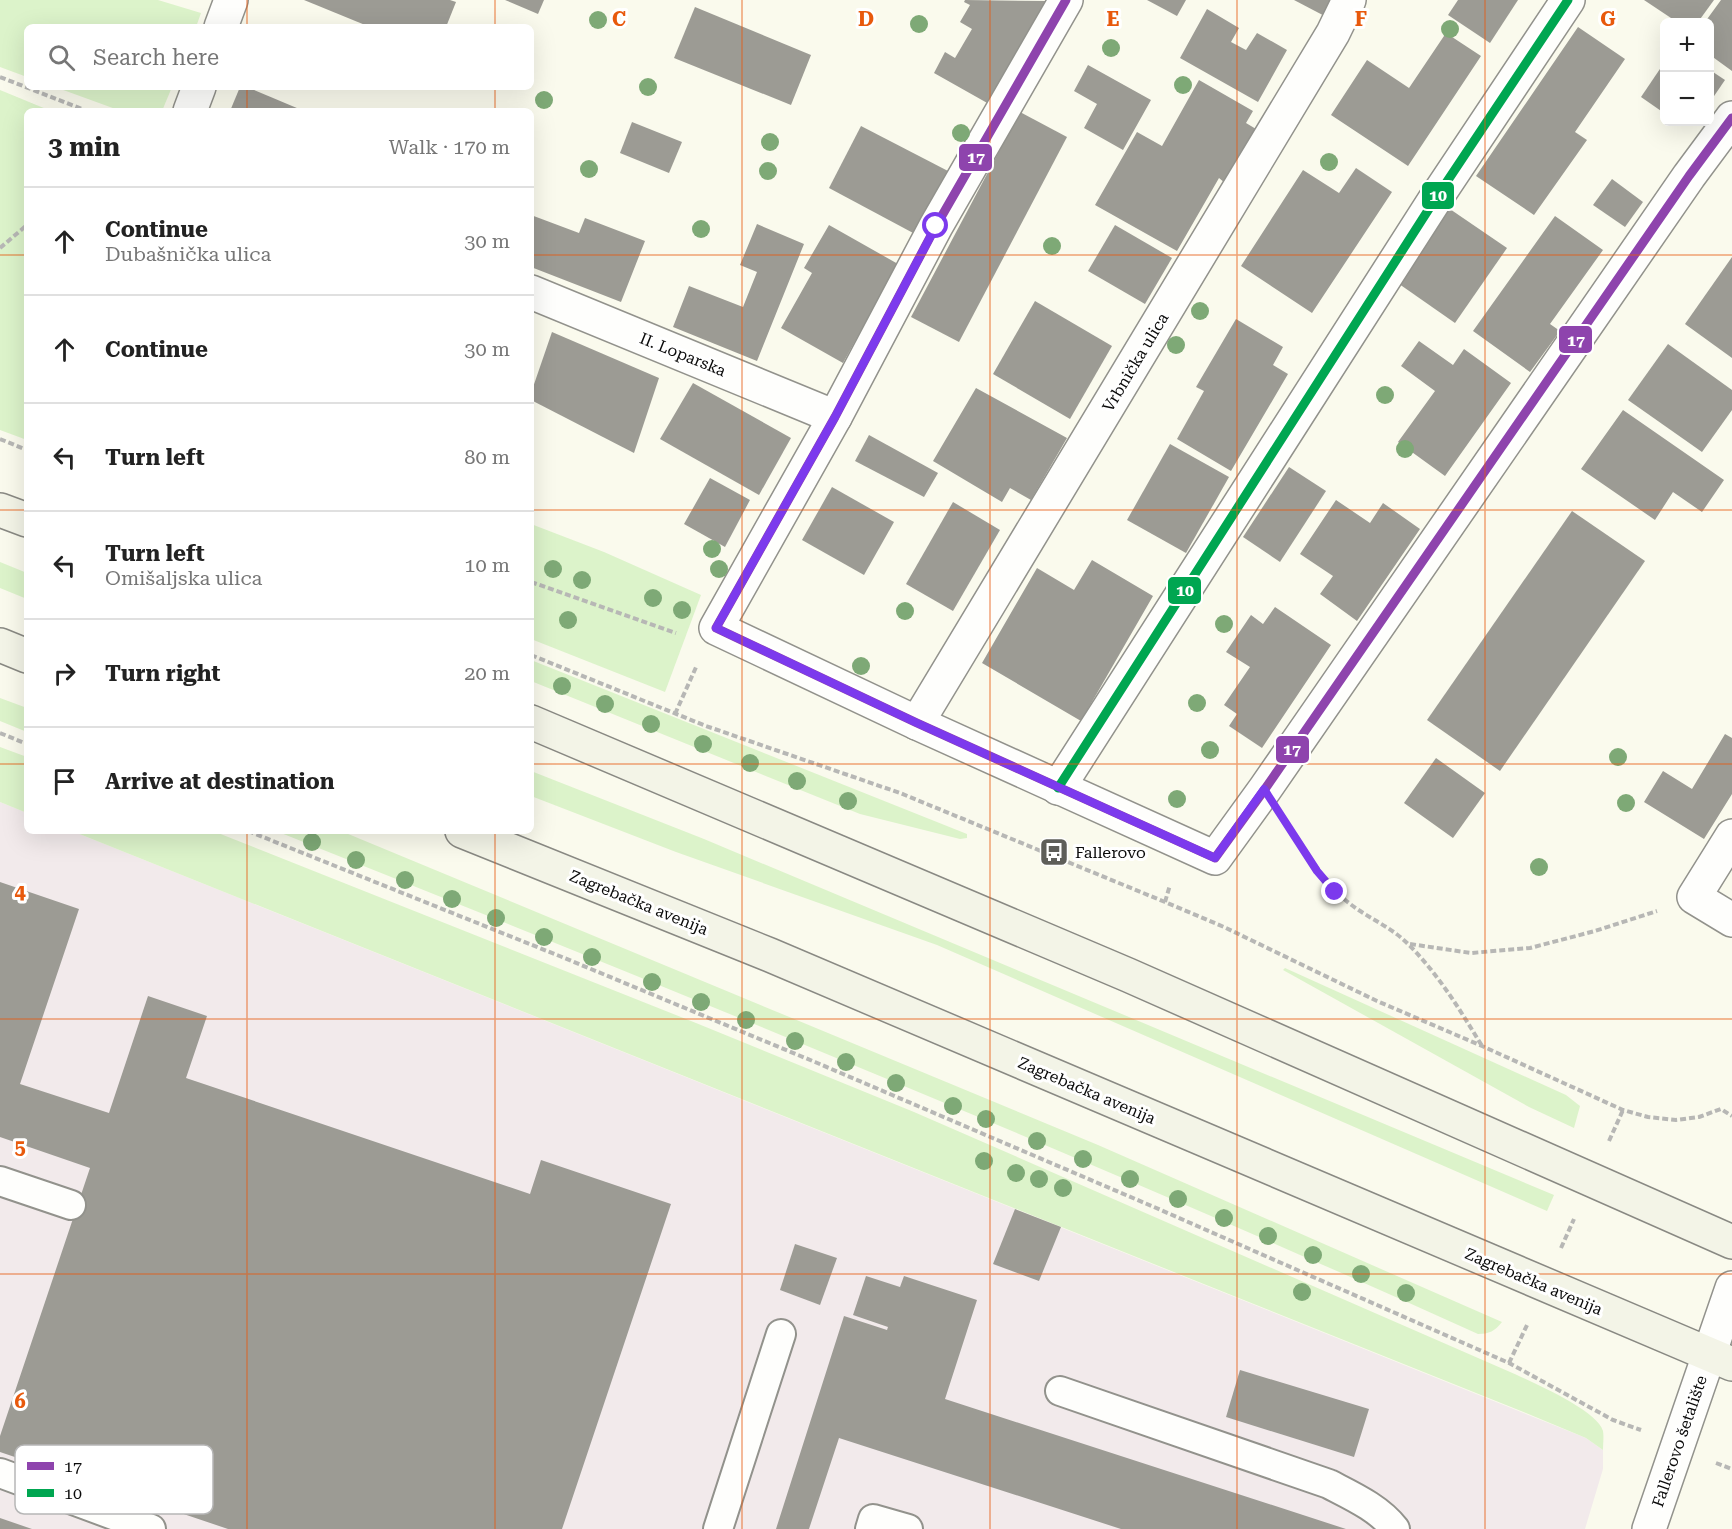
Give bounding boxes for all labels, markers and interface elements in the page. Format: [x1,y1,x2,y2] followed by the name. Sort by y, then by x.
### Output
[612,7,626,31] text: C
[858,7,874,31] text: D
[1107,7,1120,31] text: E
[1355,7,1367,31] text: F
[1600,7,1616,31] text: G
[1660,18,1714,126] map controls
[1660,18,1714,72] button: +
[24,24,534,90] search box
[45,41,78,74] icon: search
[93,45,219,70] text: Search here
[1660,72,1714,126] button: −
[48,132,120,162] text: 3 min
[389,135,510,159] text: Walk · 170 m
[958,143,993,172] line badge: 17
[967,148,985,167] text: 17
[1421,181,1455,210] line badge: 10
[1429,186,1447,205] text: 10
[922,212,948,238] route start
[105,217,208,242] text: Continue
[48,225,81,258] icon: ahead
[464,229,510,253] text: 30 m
[105,242,271,266] text: Dubašnička ulica
[1098,309,1173,415] street label: Vrbnička ulica
[1558,325,1593,354] line badge: 17
[637,329,729,381] street label: II. Loparska
[1567,331,1585,350] text: 17
[48,333,81,366] icon: ahead
[105,337,208,362] text: Continue
[464,337,510,361] text: 30 m
[48,441,81,474] icon: left
[105,445,205,470] text: Turn left
[464,445,510,469] text: 80 m
[105,541,205,566] text: Turn left
[48,549,81,582] icon: left
[464,553,510,577] text: 10 m
[105,566,262,590] text: Omišaljska ulica
[1167,576,1202,605] line badge: 10
[1176,581,1194,600] text: 10
[48,657,81,690] icon: right
[105,661,220,686] text: Turn right
[464,661,510,685] text: 20 m
[1275,735,1310,764] line badge: 17
[1283,740,1301,759] text: 17
[48,765,81,798] icon: arrive
[105,769,334,794] text: Arrive at destination
[1038,836,1070,868] bus stop icon: Fallerovo
[1075,843,1146,862] place label: Fallerovo
[567,866,711,939] street label: Zagrebačka avenija
[1321,878,1347,904] route end
[14,880,26,904] text: 4
[1015,1053,1159,1128] street label: Zagrebačka avenija
[14,1135,26,1159] text: 5
[1462,1244,1606,1319] street label: Zagrebačka avenija
[1648,1373,1711,1510] street label: Fallerovo šetalište
[14,1389,26,1413] text: 6
[15,1445,213,1514] legend
[64,1457,82,1476] text: 17
[64,1484,82,1503] text: 10

